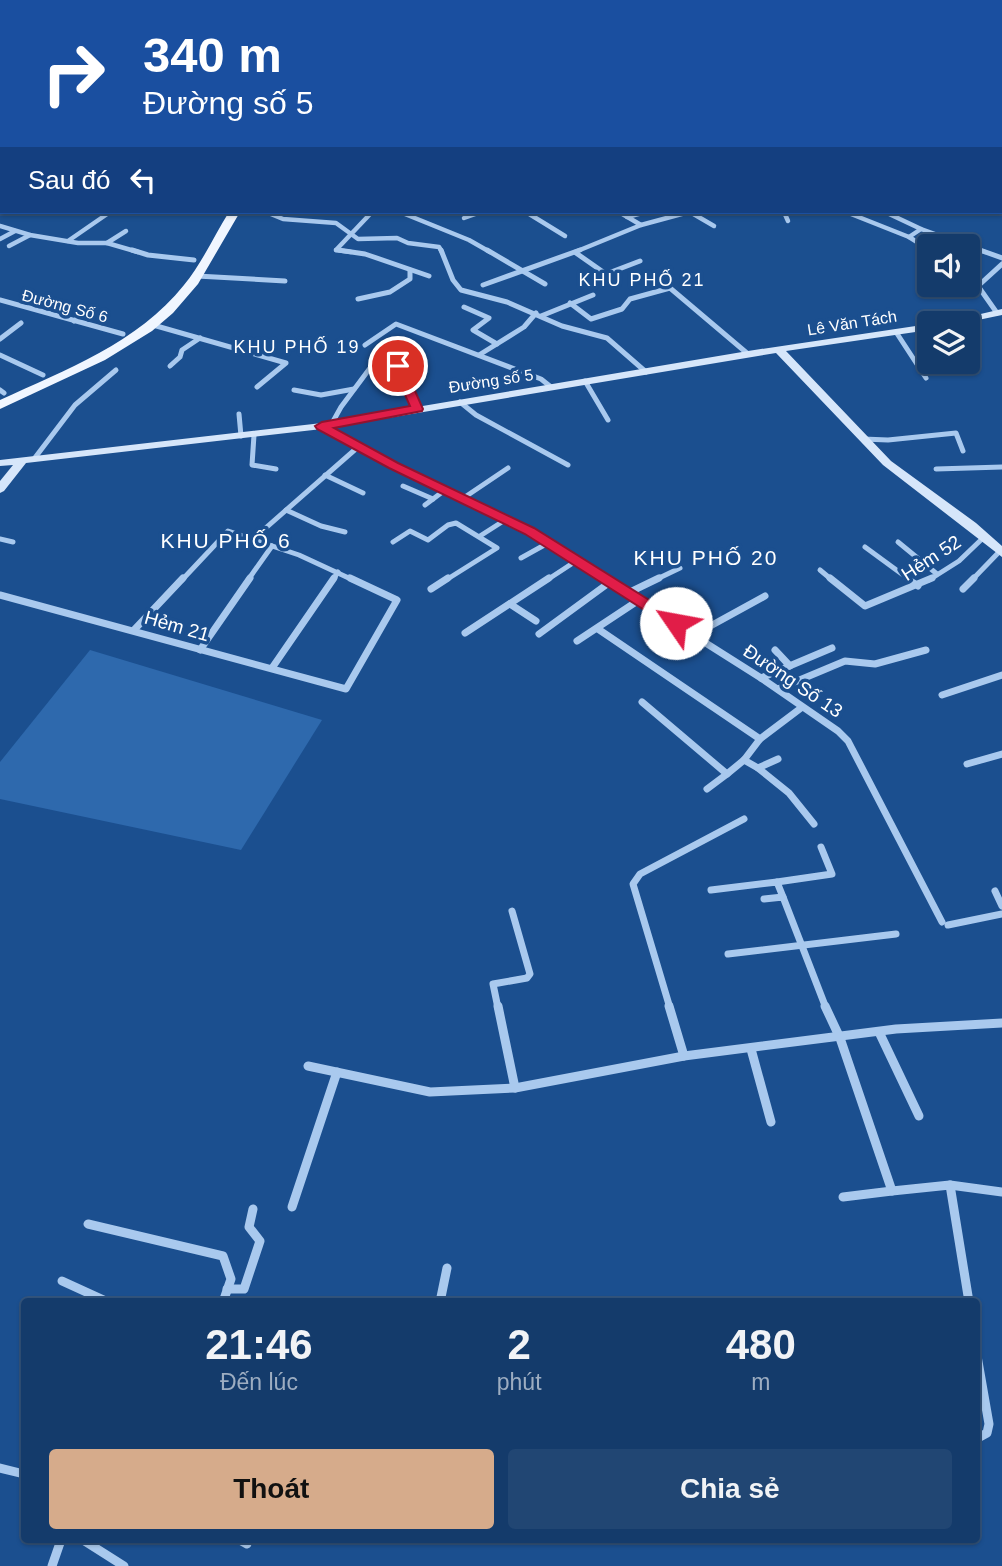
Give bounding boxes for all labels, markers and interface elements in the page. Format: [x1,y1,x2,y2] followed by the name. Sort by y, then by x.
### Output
[28,28,119,119] icon: right
[143,28,282,82] text: 340 m
[143,85,313,121] text: Đường số 5
[124,161,162,199] icon: left
[28,165,110,195] text: Sau đó
[917,234,980,374] map controls
[917,234,980,297] button: sound
[578,269,706,290] district label: KHU PHỐ 21
[20,286,110,326] street label: Đường Số 6
[806,308,898,338] street label: Lê Văn Tách
[917,311,980,374] button: layers
[233,336,361,357] district label: KHU PHỐ 19
[368,336,428,396] pin
[379,347,417,385] icon: arrive
[448,366,535,396] street label: Đường số 5
[160,529,292,552] district label: KHU PHỐ 6
[897,531,965,585] street label: Hẻm 52
[634,546,778,569] district label: KHU PHỐ 20
[639,586,713,660] position arrow
[142,607,212,645] street label: Hẻm 21
[739,640,847,722] street label: Đường Số 13
[205,1321,313,1368] text: 21:46
[507,1321,531,1368] text: 2
[726,1321,796,1368] text: 480
[220,1369,298,1395] text: Đến lúc
[497,1369,542,1395] text: phút
[751,1369,770,1395] text: m
[49,1449,494,1529] button: Thoát
[508,1449,952,1529] button: Chia sẻ

